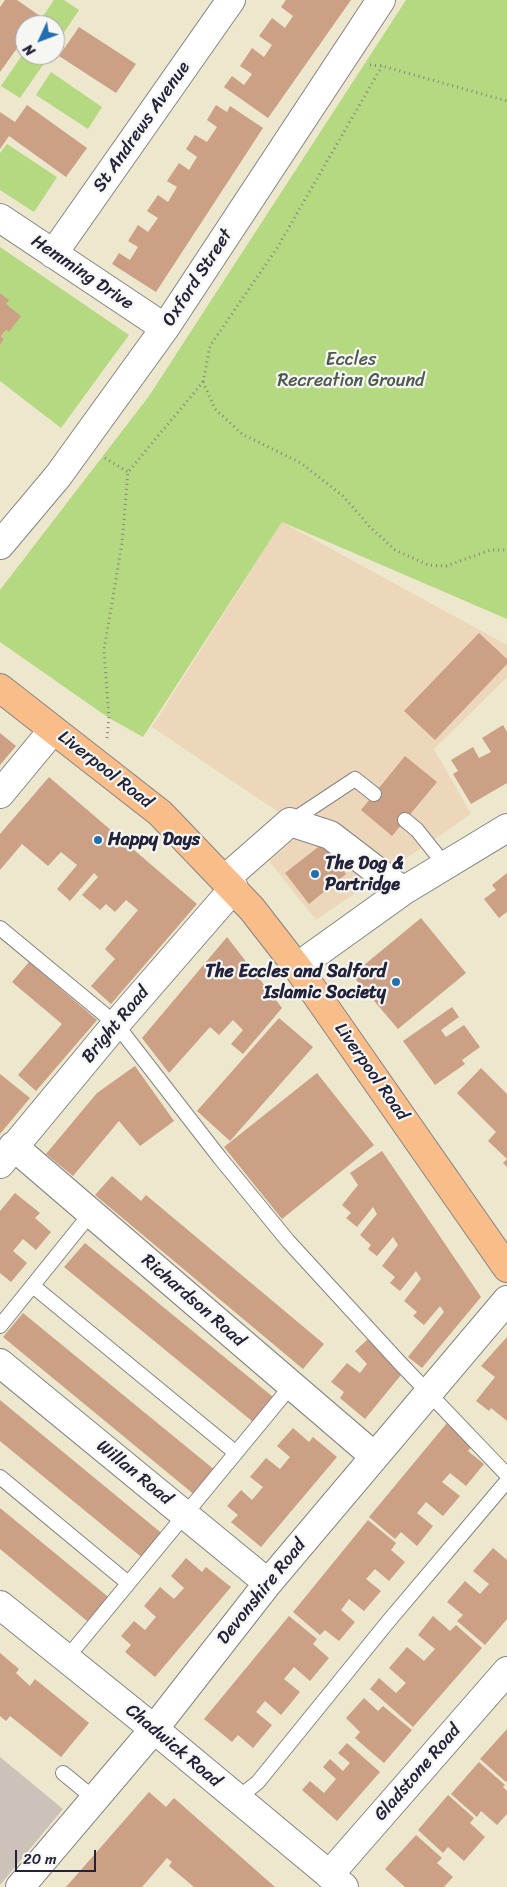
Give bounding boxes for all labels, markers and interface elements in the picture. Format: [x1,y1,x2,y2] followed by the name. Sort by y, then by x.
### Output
[15,15,65,65] north arrow
[17,38,42,62] text: N
[89,58,195,196] street label: St Andrews Avenue
[159,225,237,331] street label: Oxford Street
[27,231,137,315] street label: Hemming Drive
[277,349,425,392] park label: Eccles Recreation Ground
[53,726,157,814] street label: Liverpool Road
[108,829,200,851] place label: Happy Days
[92,834,104,846] marker: Happy Days
[325,853,403,896] place label: The Dog & Partridge
[309,868,321,880] marker: The Dog & Partridge
[205,961,386,1004] place label: The Eccles and Salford Islamic Society
[390,976,402,988] marker: The Eccles and Salford Islamic Society
[78,982,154,1068] street label: Bright Road
[329,1019,413,1125] street label: Liverpool Road
[137,1250,249,1352] street label: Richardson Road
[92,1436,176,1510] street label: Willan Road
[213,1535,311,1649] street label: Devonshire Road
[121,1700,225,1792] street label: Chadwick Road
[370,1720,466,1826] street label: Gladstone Road
[18,1840,99,1872] scale bar
[23,1846,57,1872] text: 20 m

